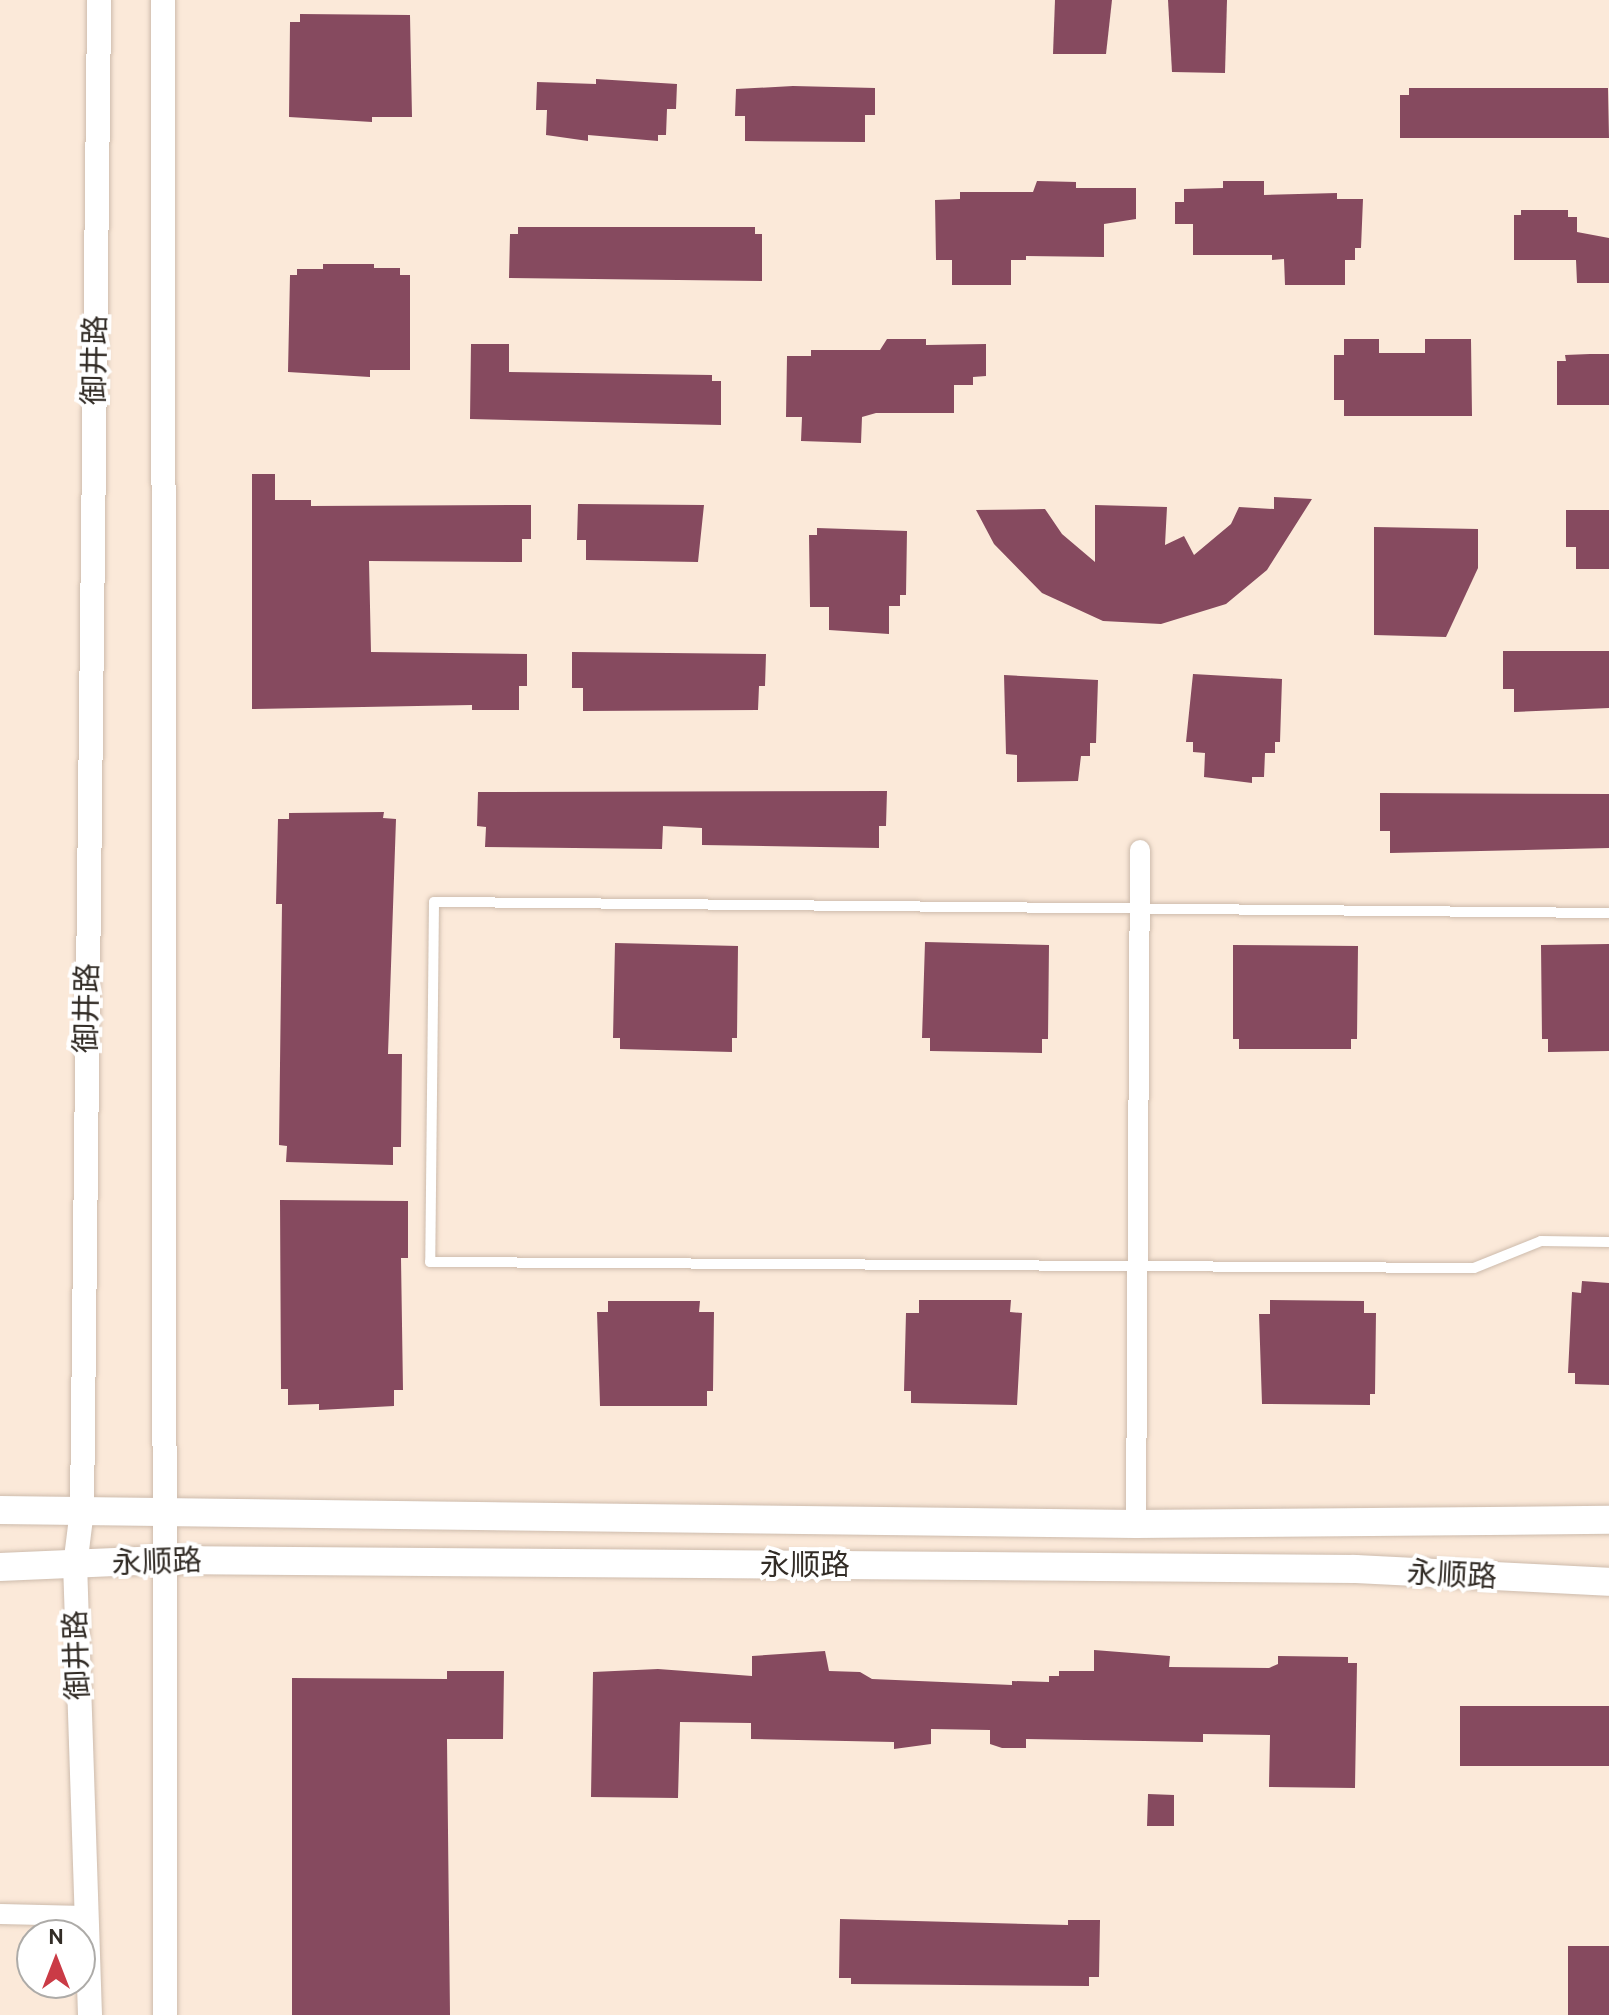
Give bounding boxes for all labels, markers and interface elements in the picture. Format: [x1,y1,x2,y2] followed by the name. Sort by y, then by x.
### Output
[76,315,114,405] street label: 御井路
[68,963,106,1053] street label: 御井路
[111,1542,203,1582] street label: 永顺路
[760,1547,850,1583] street label: 永顺路
[1406,1555,1498,1595] street label: 永顺路
[57,1609,97,1701] street label: 御井路
[16,1919,96,1999] north arrow
[48,1923,64,1950] text: N

